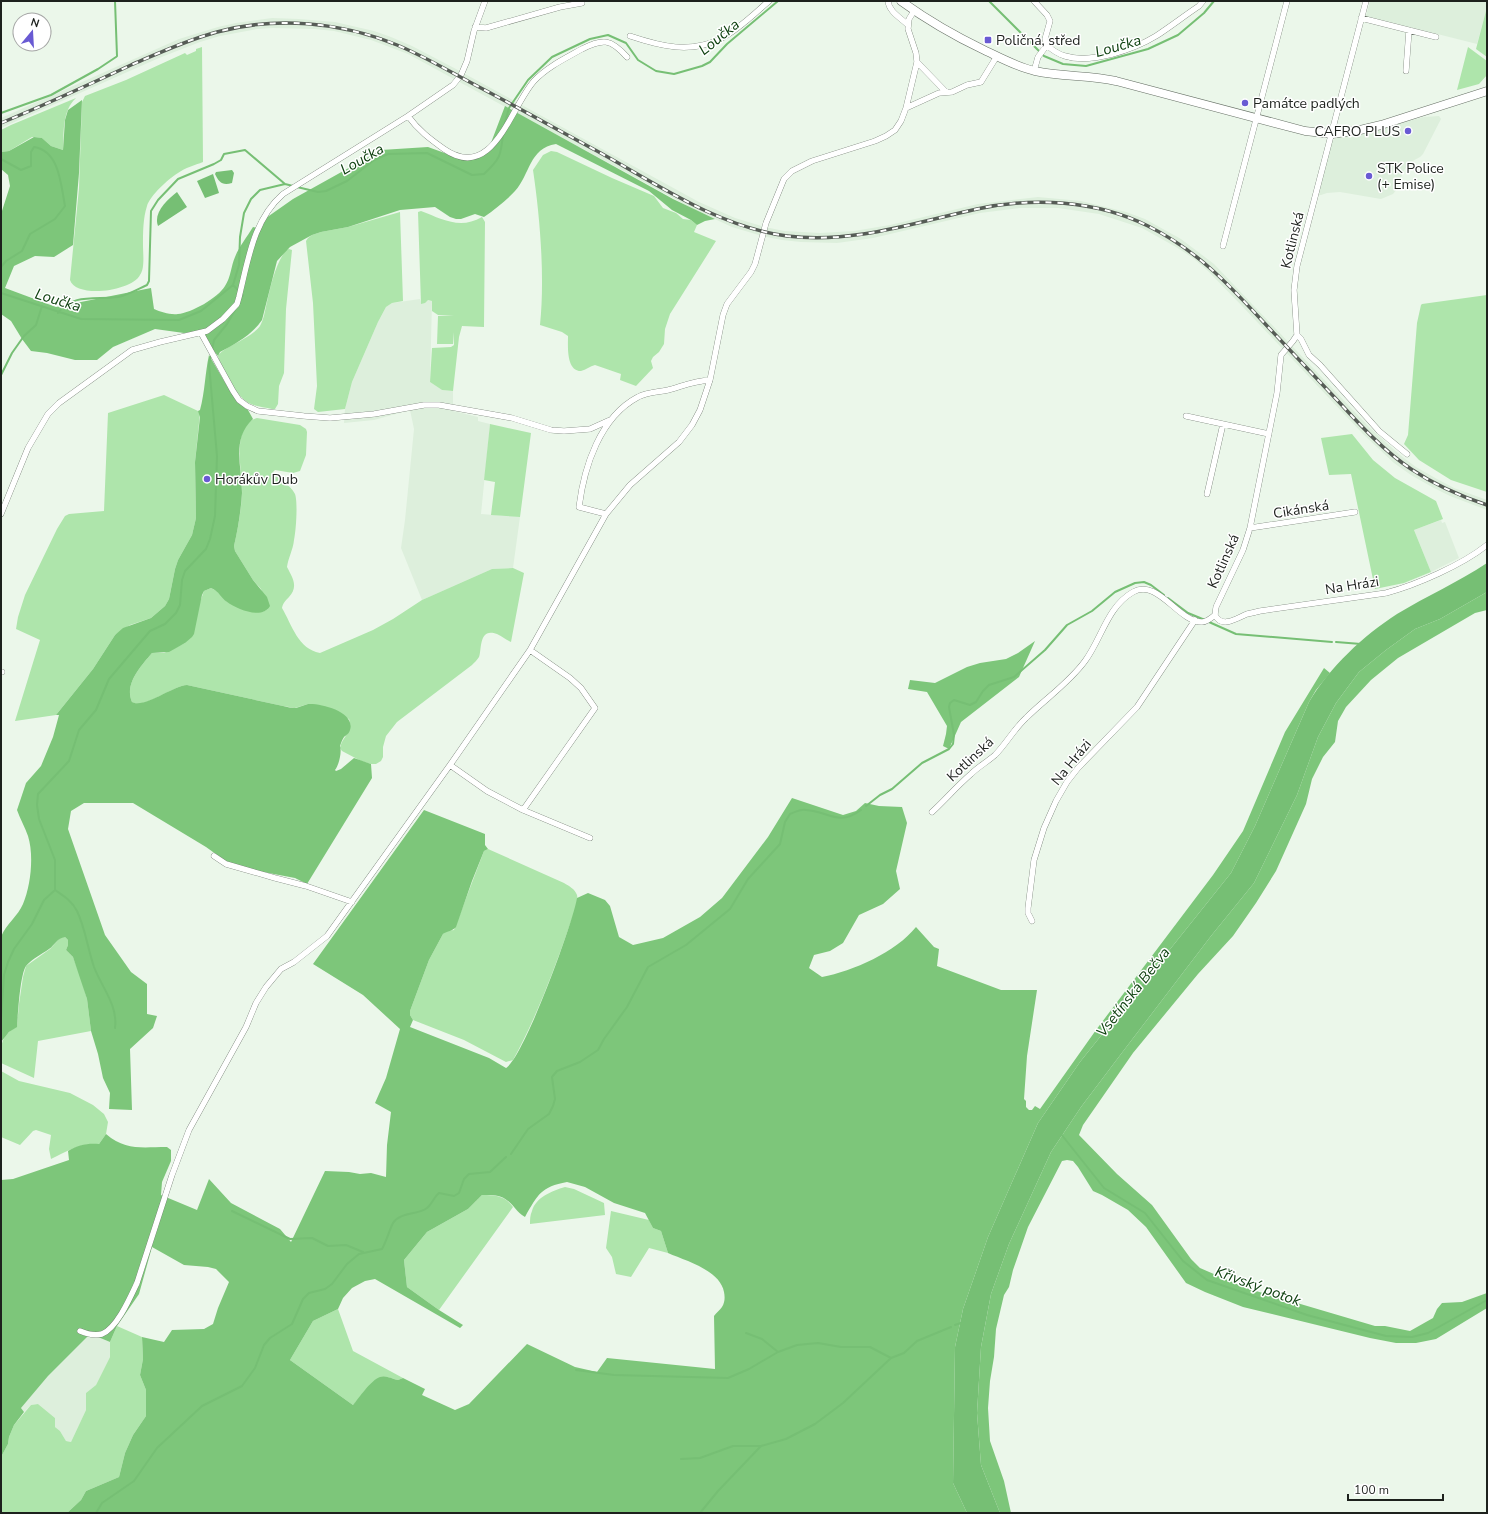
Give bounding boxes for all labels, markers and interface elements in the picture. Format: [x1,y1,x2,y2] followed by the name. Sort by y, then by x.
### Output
[12,12,52,52] north arrow
[694,14,744,60] water label: Loučka
[29,15,41,31] text: N
[1093,30,1143,62] water label: Loučka
[996,31,1080,50] place label: Poličná, střed
[983,35,993,45] marker: Poličná, střed
[1253,94,1360,113] place label: Památce padlých
[1240,98,1250,108] marker: Památce padlých
[1314,122,1400,141] place label: CAFRO PLUS
[1403,126,1413,136] marker: CAFRO PLUS
[337,139,387,179] water label: Loučka
[1377,159,1444,194] place label: STK Police (+ Emise)
[1364,171,1374,181] marker: STK Police (+ Emise)
[1276,210,1309,270] street label: Kotlinská
[33,284,84,316] water label: Loučka
[215,470,298,489] place label: Horákův Dub
[202,474,212,484] marker: Horákův Dub
[1272,496,1330,523] street label: Cikánská
[1203,531,1244,591] street label: Kotlinská
[1324,572,1380,599] street label: Na Hrázi
[943,733,998,786] street label: Kotlinská
[1047,735,1096,789] street label: Na Hrázi
[1092,943,1174,1041] water label: Vsetínská Bečva
[1212,1261,1304,1311] water label: Křivský potok
[1348,1476,1443,1502] scale bar
[1354,1482,1389,1498] text: 100 m

